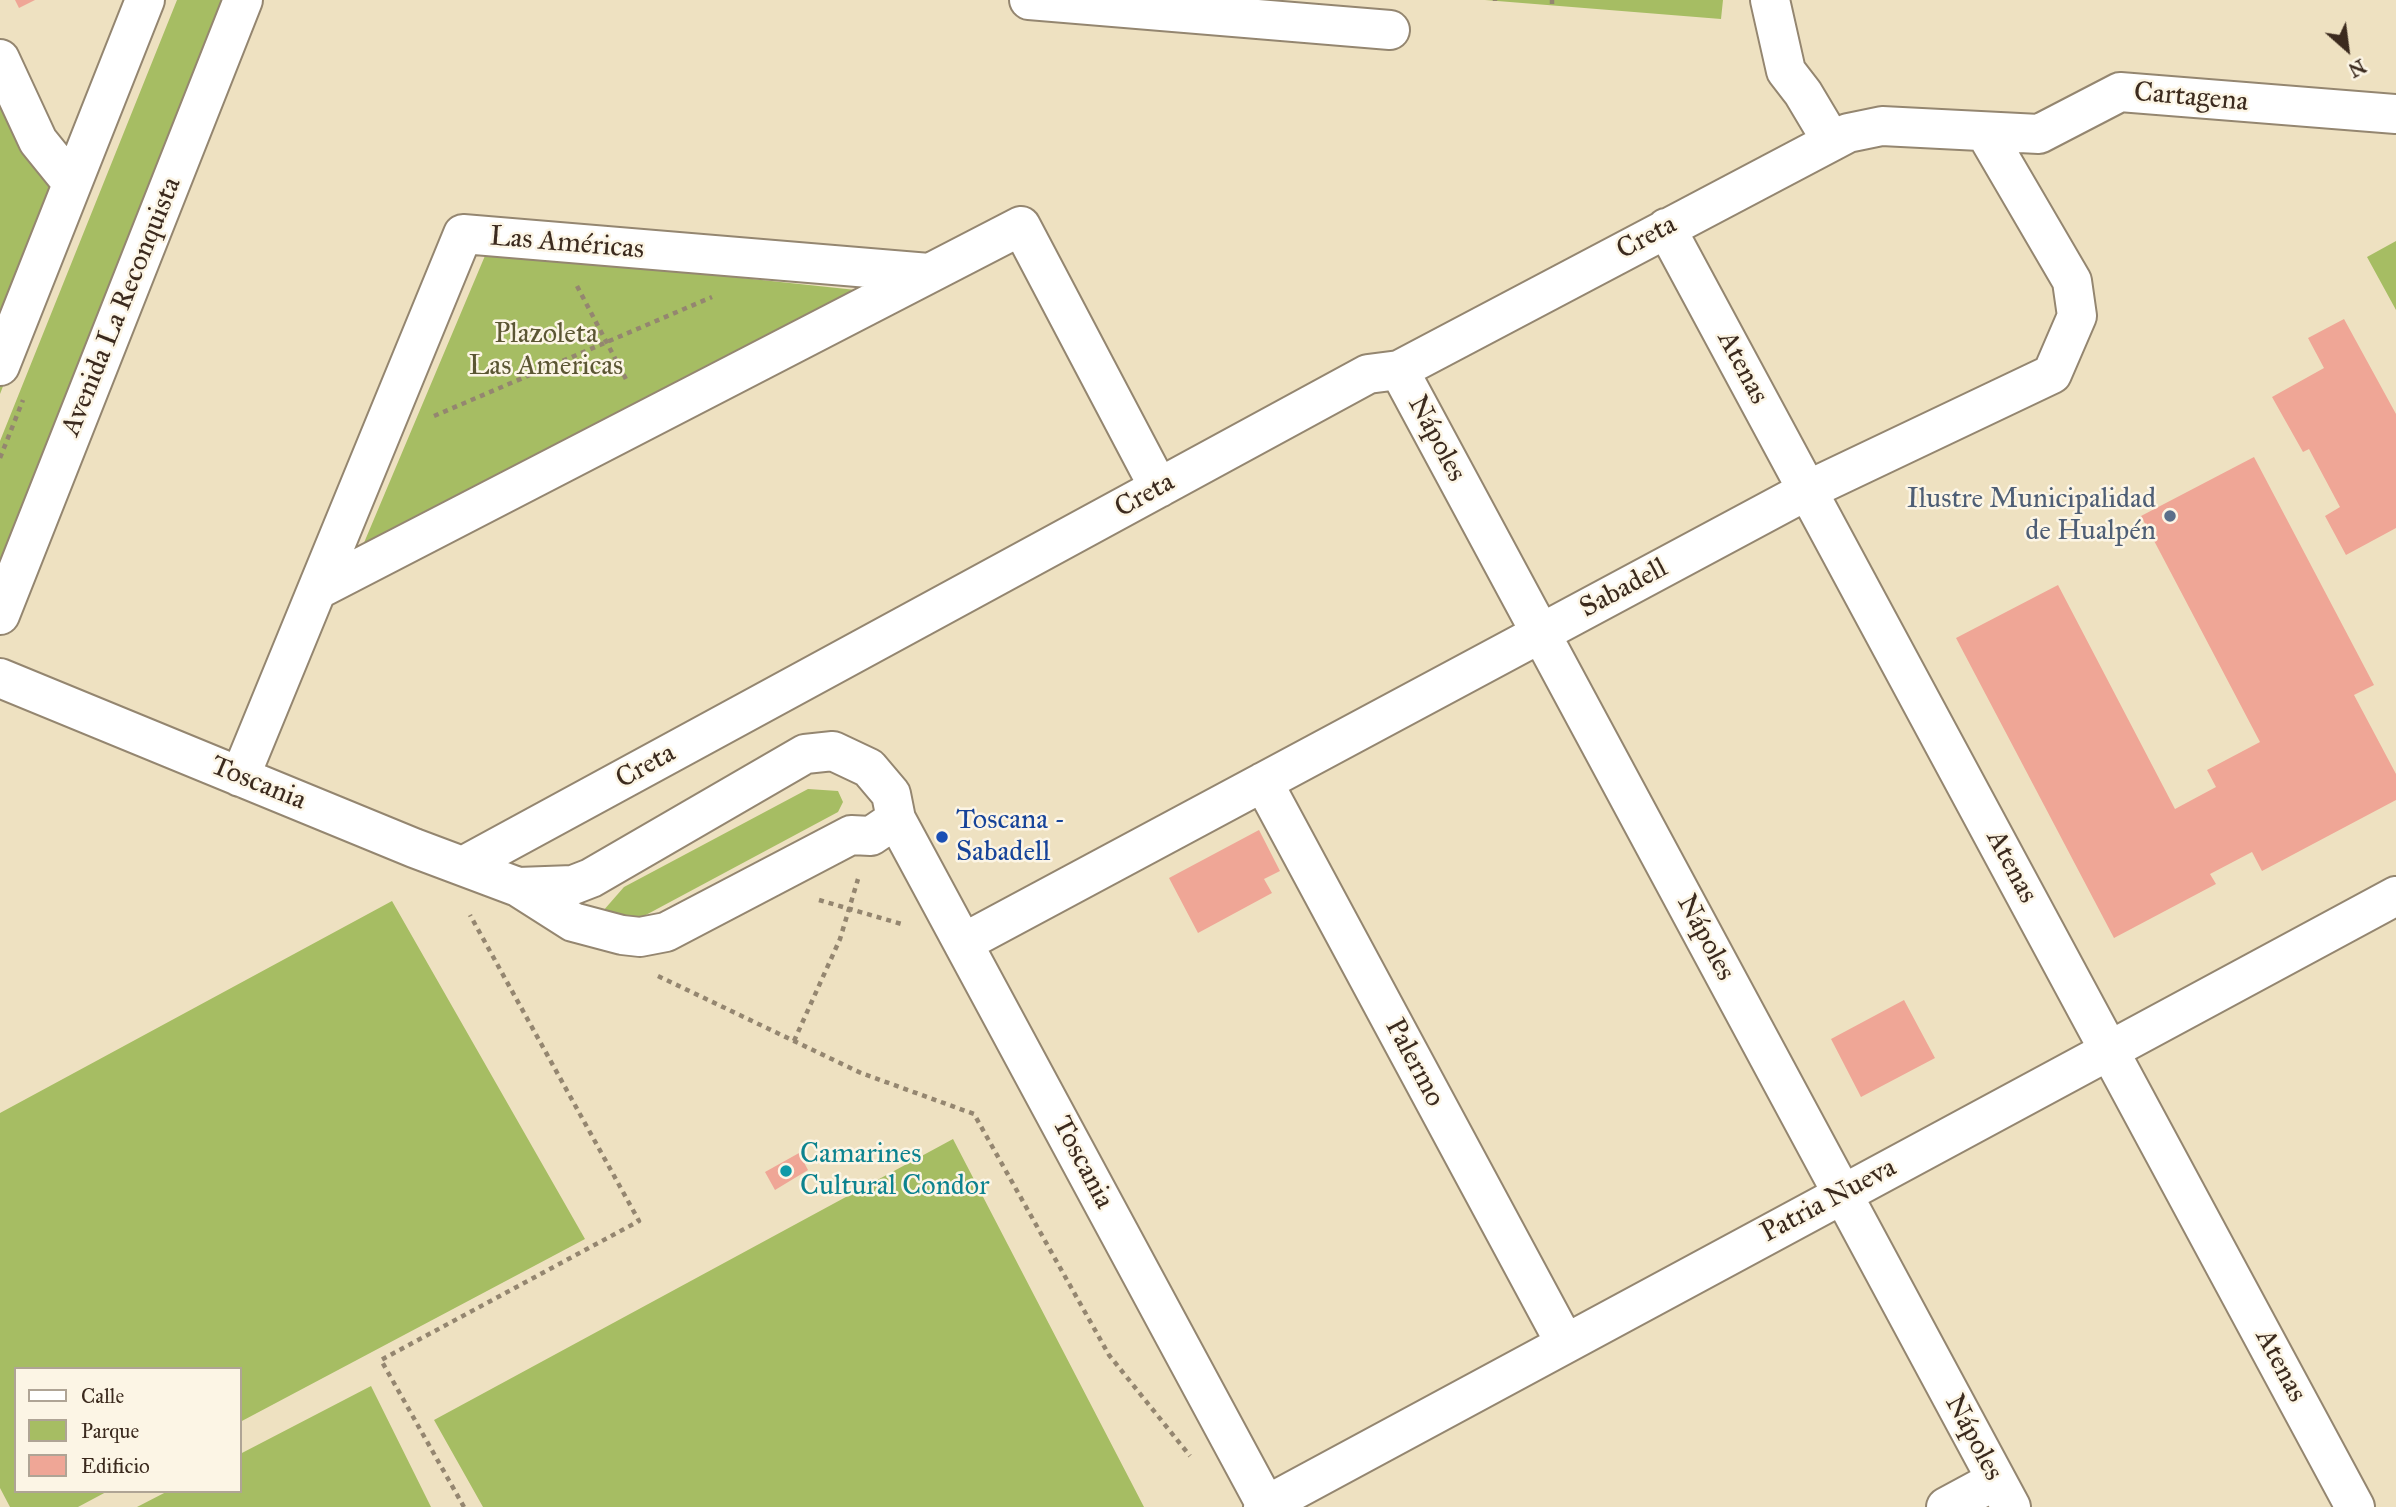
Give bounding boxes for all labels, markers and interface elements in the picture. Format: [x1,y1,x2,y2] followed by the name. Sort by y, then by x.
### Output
[2312,14,2382,84] north arrow
[2345,54,2370,82] text: N
[2132,76,2250,120] street label: Cartagena
[55,173,189,441] street label: Avenida La Reconquista
[1611,208,1683,268] street label: Creta
[489,221,645,267] street label: Las Américas
[469,318,623,384] park label: Plazoleta Las Americas
[1709,326,1775,410] street label: Atenas
[1399,390,1473,488] street label: Nápoles
[1109,466,1181,526] street label: Creta
[1907,483,2156,549] place label: Ilustre Municipalidad de Hualpén
[2162,508,2178,524] marker: Ilustre Municipalidad de Hualpén
[1575,552,1673,626] street label: Sabadell
[610,737,682,797] street label: Creta
[205,750,311,818] street label: Toscania
[956,804,1066,870] place label: Toscana - Sabadell
[1978,825,2044,909] street label: Atenas
[934,829,950,845] marker: Toscana - Sabadell
[1668,889,1742,987] street label: Nápoles
[1377,1013,1451,1113] street label: Palermo
[1044,1111,1120,1215] street label: Toscania
[800,1138,990,1204] place label: Camarines Cultural Condor
[1756,1151,1902,1251] street label: Patria Nueva
[778,1163,794,1179] marker: Camarines Cultural Condor
[2247,1324,2313,1408] street label: Atenas
[14,1367,242,1493] legend
[81,1383,124,1409] text: Calle
[1936,1389,2010,1487] street label: Nápoles
[81,1418,139,1444] text: Parque
[81,1453,150,1479] text: Edificio

